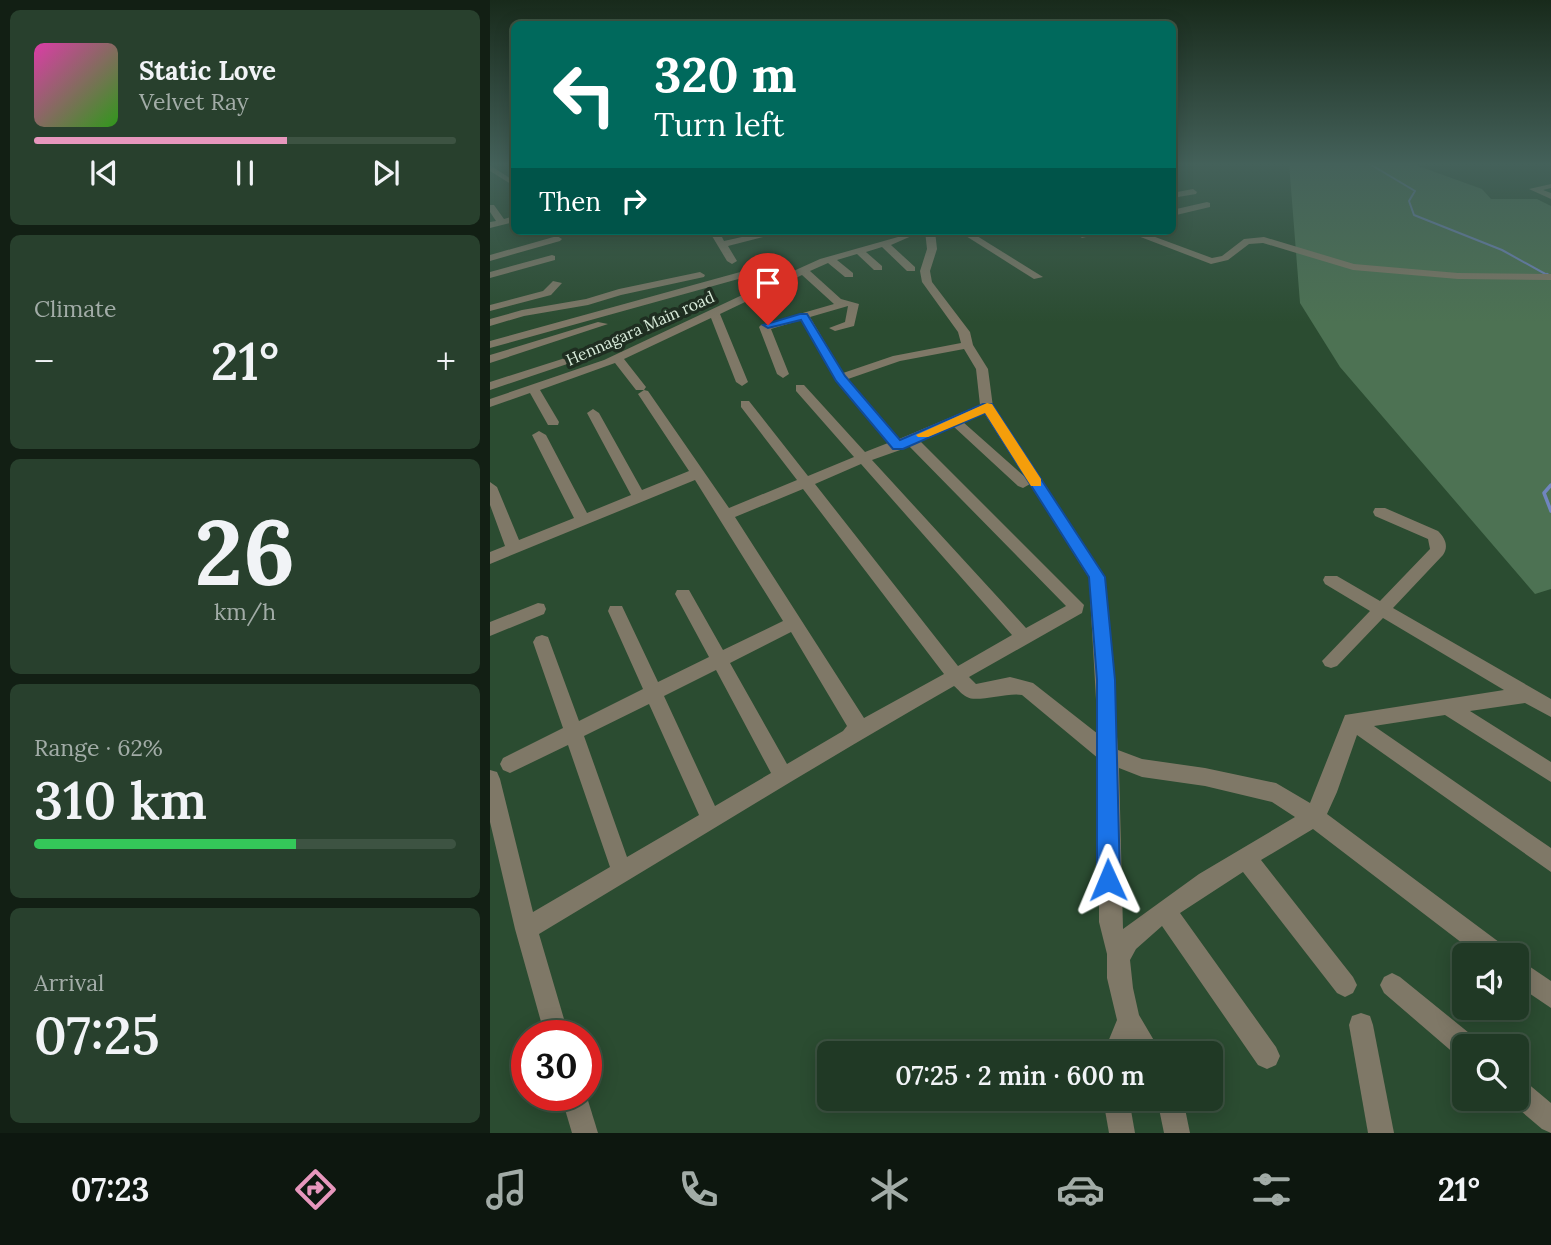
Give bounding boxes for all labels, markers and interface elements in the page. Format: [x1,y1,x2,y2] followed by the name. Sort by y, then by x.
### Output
[654,43,797,105] text: 320 m
[539,49,630,140] icon: left
[139,54,276,87] text: Static Love
[139,87,249,116] text: Velvet Ray
[654,104,784,145] text: Turn left
[85,154,123,192] icon: previous
[226,154,264,192] icon: pause
[367,154,405,192] icon: next
[615,182,653,220] icon: right
[539,185,601,218] text: Then
[738,253,798,325] pin
[749,264,787,302] icon: arrive
[563,286,718,370] street label: Hennagara Main road
[34,294,116,323] text: Climate
[211,328,279,394] text: 21°
[34,337,54,385] text: −
[436,337,456,385] text: +
[195,493,295,610] text: 26
[214,597,276,626] text: km/h
[34,733,163,762] text: Range · 62%
[34,767,207,833] text: 310 km
[1071,843,1145,917] position arrow
[1452,943,1529,1111] map controls
[1452,943,1529,1020] button: sound
[34,968,104,997] text: Arrival
[34,1002,160,1068] text: 07:25
[511,1020,602,1111] speed limit sign: 30
[1452,1034,1529,1111] button: search
[895,1059,1145,1092] text: 07:25 · 2 min · 600 m
[291,1165,340,1214] icon: directions
[482,1165,531,1214] icon: music
[674,1165,723,1214] icon: phone
[865,1165,914,1214] icon: climate
[1056,1165,1105,1214] icon: car
[1247,1165,1296,1214] icon: filters
[71,1169,149,1210] text: 07:23
[1438,1169,1480,1210] text: 21°

